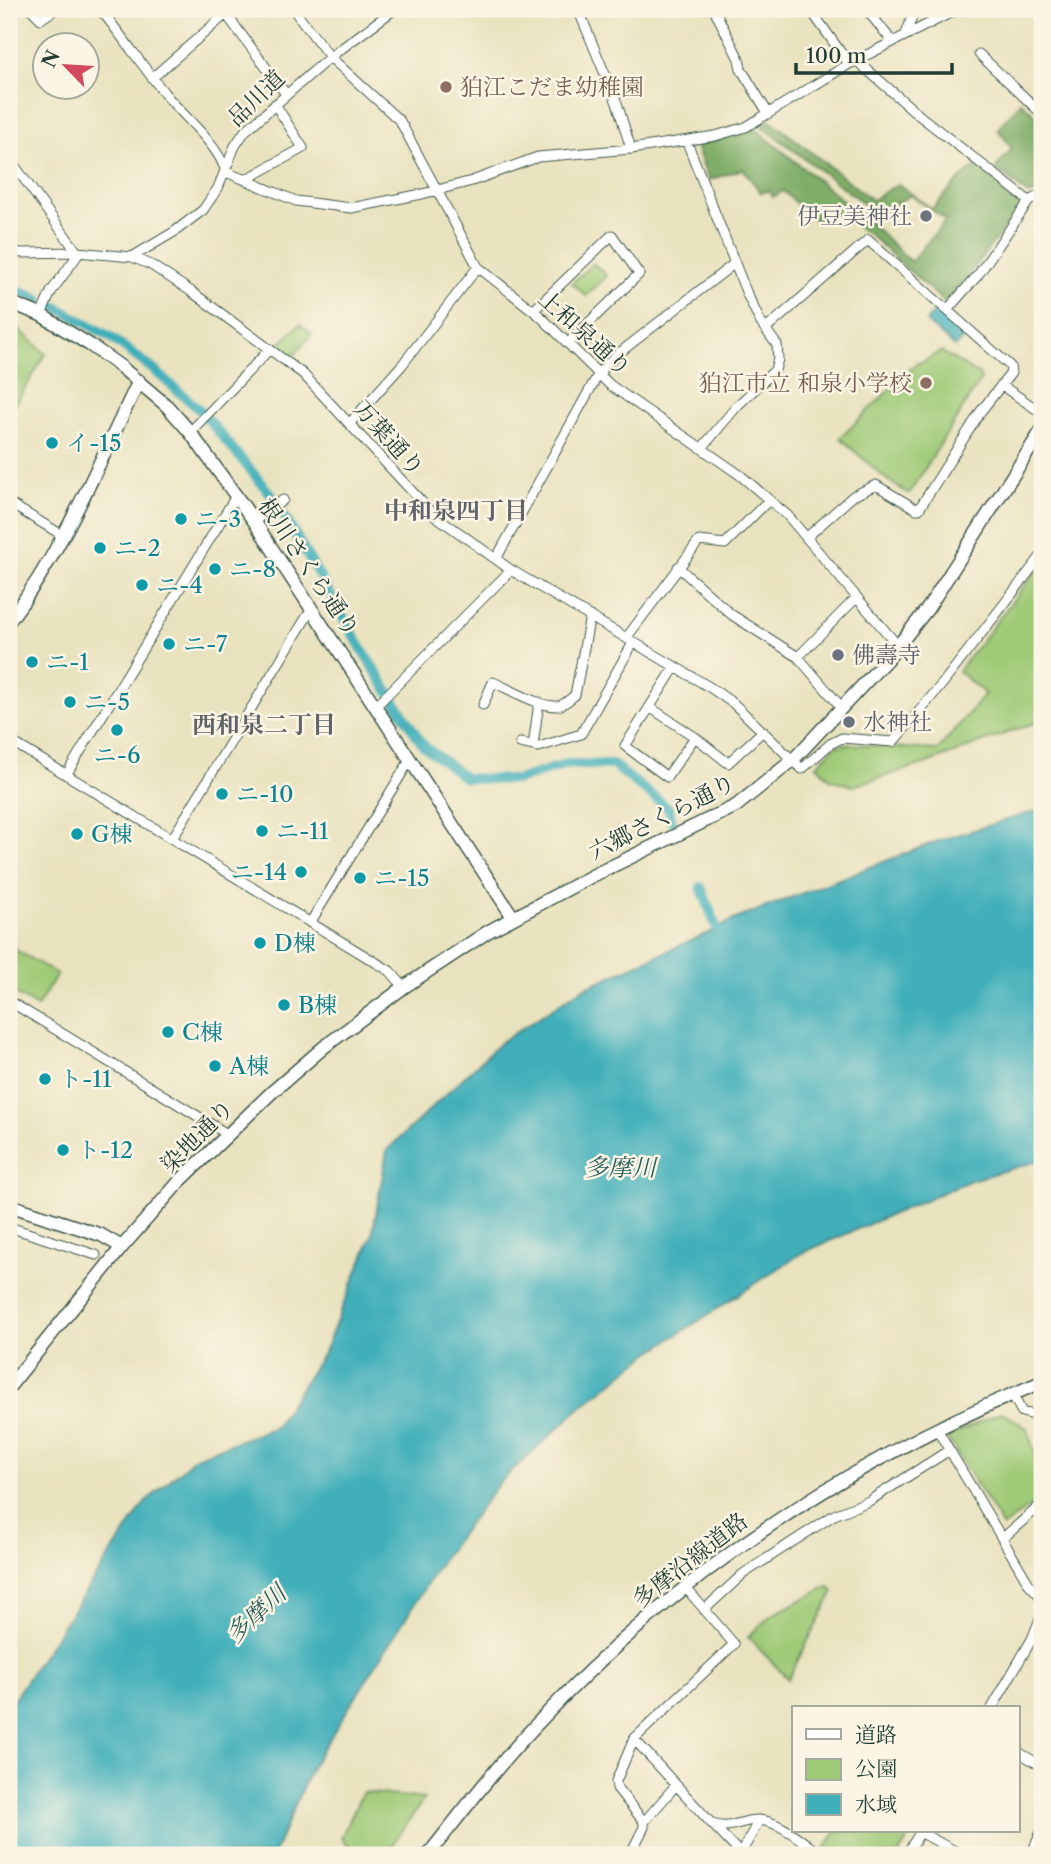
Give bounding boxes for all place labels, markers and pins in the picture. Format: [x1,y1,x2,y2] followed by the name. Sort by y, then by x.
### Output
[460,73,644,101] place label: 狛江こだま幼稚園
[438,79,454,95] marker: 狛江こだま幼稚園
[797,202,912,230] place label: 伊豆美神社
[918,208,934,224] marker: 伊豆美神社
[699,369,912,397] place label: 狛江市立 和泉小学校
[918,375,934,391] marker: 狛江市立 和泉小学校
[66,429,121,457] place label: イ-15
[44,435,60,451] marker: イ-15
[195,505,241,533] place label: ニ-3
[173,511,189,527] marker: ニ-3
[114,534,161,562] place label: ニ-2
[92,540,108,556] marker: ニ-2
[229,555,276,583] place label: ニ-8
[207,561,223,577] marker: ニ-8
[156,571,203,599] place label: ニ-4
[134,577,150,593] marker: ニ-4
[183,630,228,658] place label: ニ-7
[161,636,177,652] marker: ニ-7
[852,641,921,669] place label: 佛壽寺
[830,647,846,663] marker: 佛壽寺
[46,648,89,676] place label: ニ-1
[24,654,40,670] marker: ニ-1
[84,688,130,716] place label: ニ-5
[62,694,78,710] marker: ニ-5
[863,708,932,736] place label: 水神社
[841,714,857,730] marker: 水神社
[109,722,125,738] marker: ニ-6
[94,741,140,769] place label: ニ-6
[236,780,294,808] place label: ニ-10
[214,786,230,802] marker: ニ-10
[276,817,329,845] place label: ニ-11
[91,820,133,848] place label: G棟
[254,823,270,839] marker: ニ-11
[69,826,85,842] marker: G棟
[231,858,287,886] place label: ニ-14
[293,864,309,880] marker: ニ-14
[374,864,429,892] place label: ニ-15
[352,870,368,886] marker: ニ-15
[274,929,316,957] place label: D棟
[252,935,268,951] marker: D棟
[298,991,337,1019] place label: B棟
[276,997,292,1013] marker: B棟
[182,1018,223,1046] place label: C棟
[160,1024,176,1040] marker: C棟
[228,1052,269,1080] place label: A棟
[207,1058,223,1074] marker: A棟
[59,1065,112,1093] place label: ト-11
[37,1071,53,1087] marker: ト-11
[77,1136,133,1164] place label: ト-12
[55,1142,71,1158] marker: ト-12

